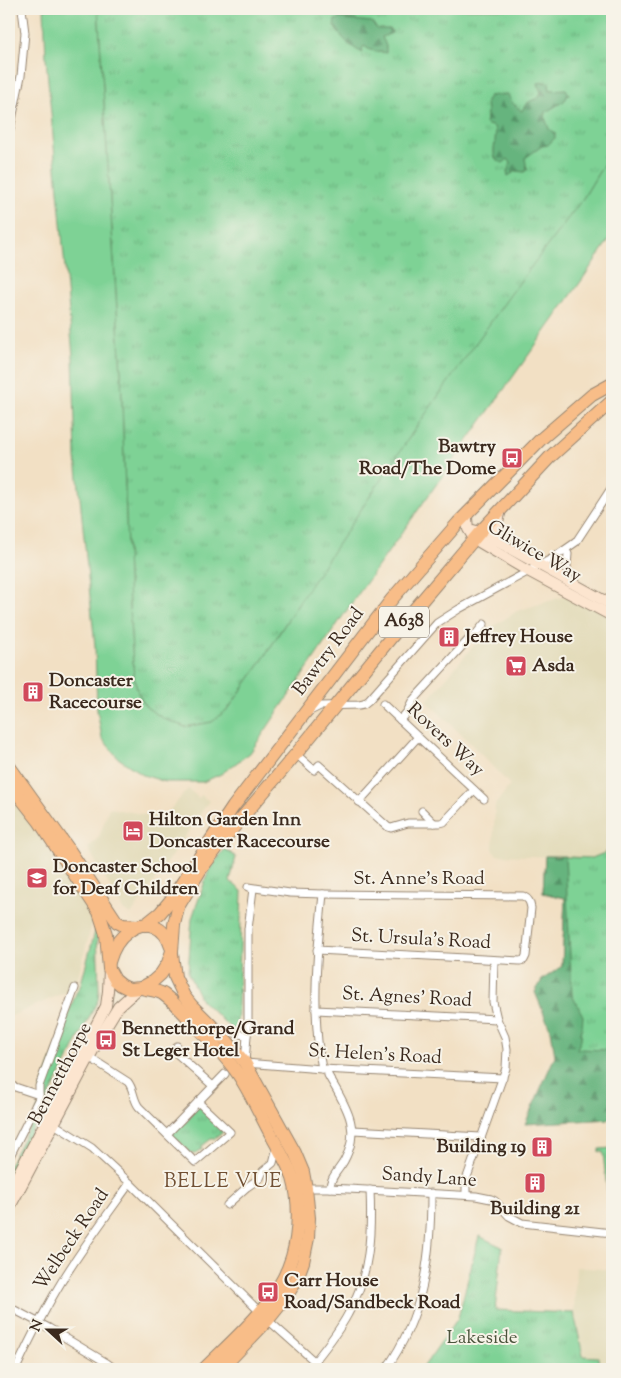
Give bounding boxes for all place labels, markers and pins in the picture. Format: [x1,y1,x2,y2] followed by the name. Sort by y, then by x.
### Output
[359,434,497,483] place label: Bawtry Road/The Dome
[500,446,524,470] bus stop icon: Bawtry Road/The Dome
[463,624,573,651] place label: Jeffrey House
[437,625,461,649] building icon: Jeffrey House
[532,653,575,680] place label: Asda
[504,654,528,678] supermarket icon: Asda
[49,668,142,717] place label: Doncaster Racecourse
[21,680,45,704] building icon: Doncaster Racecourse
[149,807,330,856] place label: Hilton Garden Inn Doncaster Racecourse
[121,819,145,843] hotel icon: Hilton Garden Inn Doncaster Racecourse
[53,854,200,903] place label: Doncaster School for Deaf Children
[25,866,49,890] school or university icon: Doncaster School for Deaf Children
[122,1016,295,1065] place label: Bennetthorpe/Grand St Leger Hotel
[94,1028,118,1052] bus stop icon: Bennetthorpe/Grand St Leger Hotel
[437,1134,526,1161] place label: Building 19
[530,1135,554,1159] building icon: Building 19
[523,1171,547,1195] building icon: Building 21
[490,1196,580,1223] place label: Building 21
[284,1268,461,1317] place label: Carr House Road/Sandbeck Road
[256,1280,280,1304] bus stop icon: Carr House Road/Sandbeck Road

